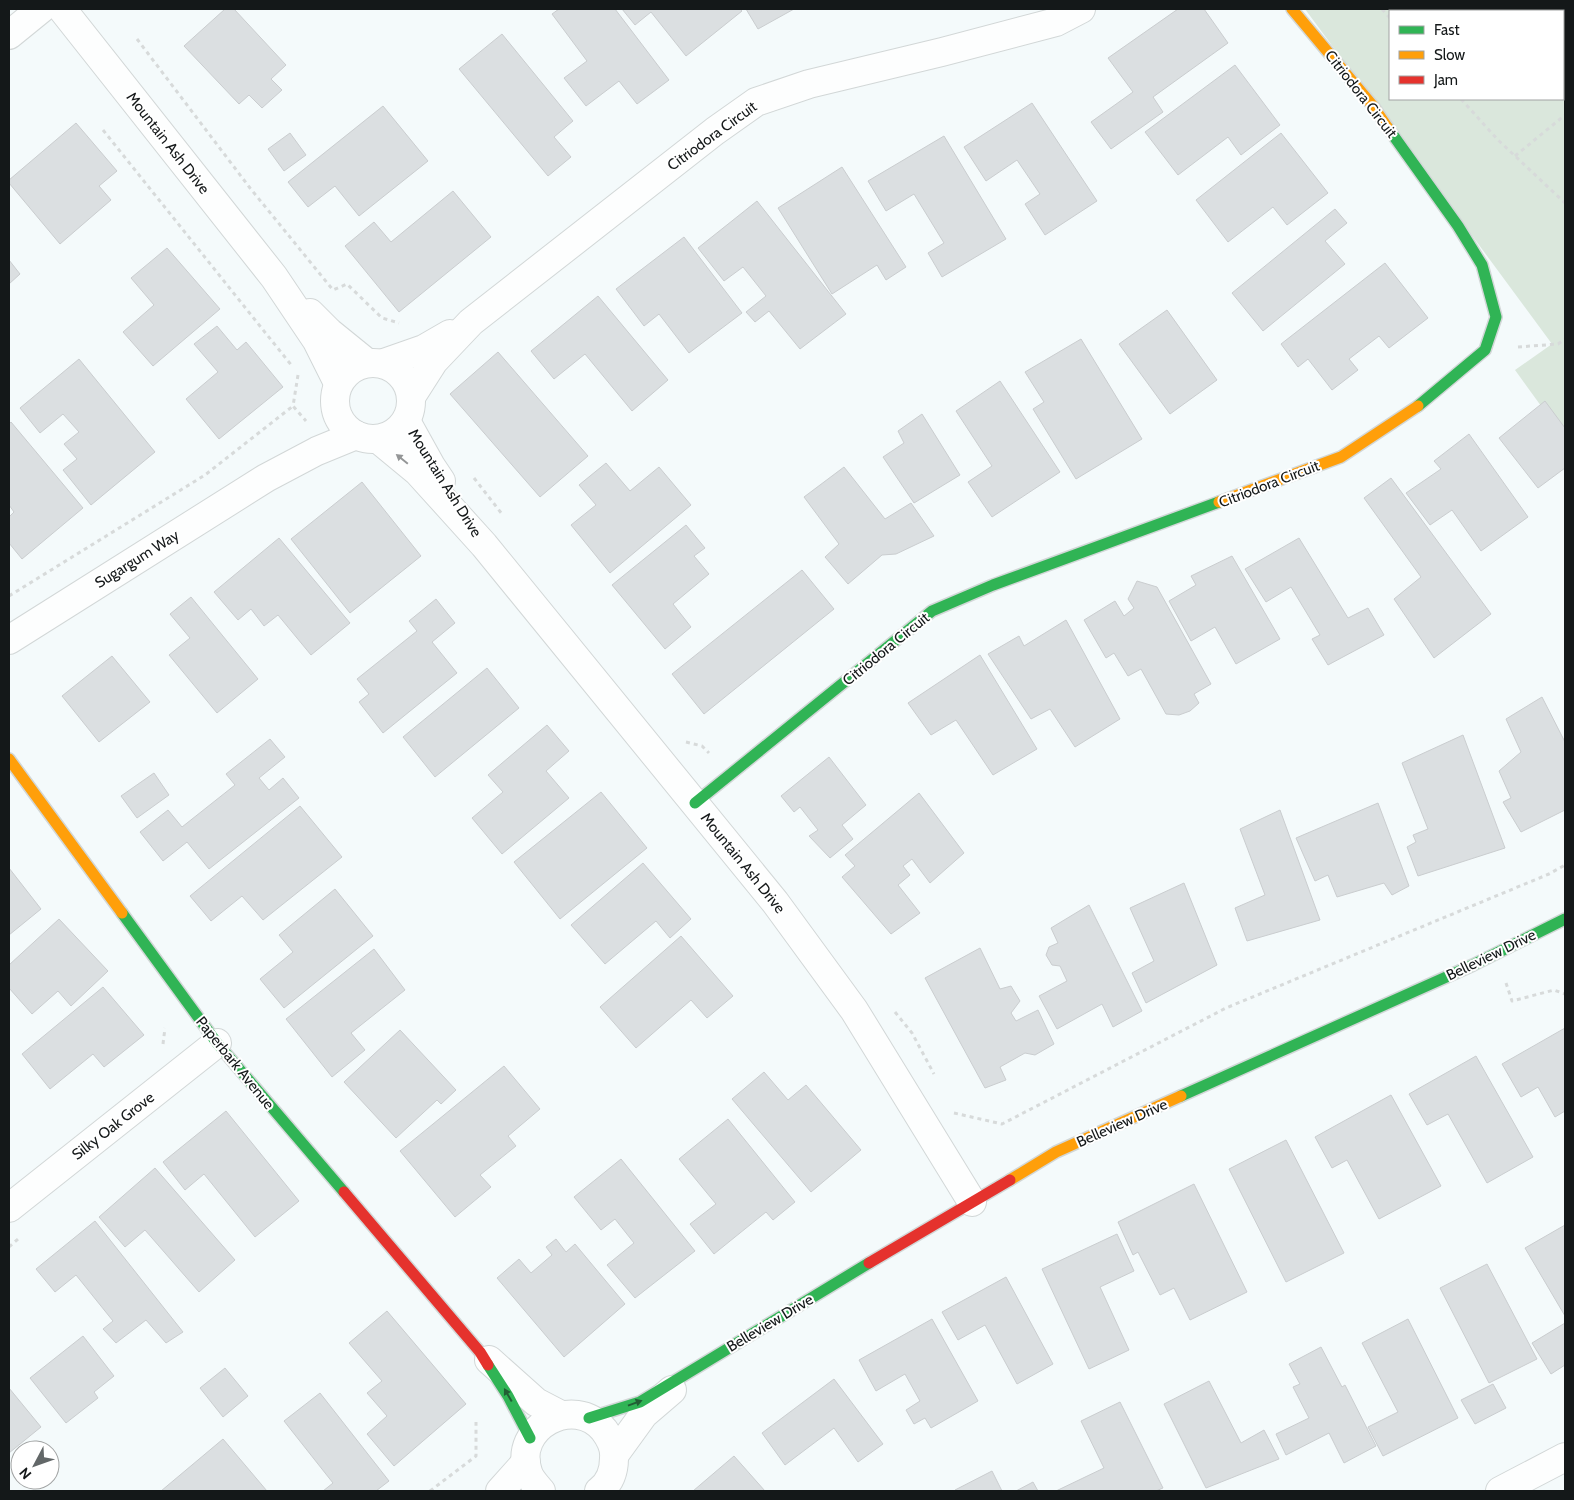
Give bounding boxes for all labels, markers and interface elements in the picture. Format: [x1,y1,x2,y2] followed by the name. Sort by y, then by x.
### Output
[1389,10,1564,100] legend
[1434,21,1459,39] text: Fast
[1434,46,1465,64] text: Slow
[1321,47,1401,141] street label: Citriodora Circuit
[1433,71,1458,89] text: Jam
[123,89,214,198] street label: Mountain Ash Drive
[664,97,760,175] street label: Citriodora Circuit
[404,426,486,541] street label: Mountain Ash Drive
[396,453,409,464] one-way arrow
[1216,457,1322,511] street label: Citriodora Circuit
[92,526,183,592] street label: Sugargum Way
[839,609,933,689] street label: Citriodora Circuit
[697,809,789,917] street label: Mountain Ash Drive
[1443,925,1539,984] street label: Belleview Drive
[192,1013,278,1113] street label: Paperbark Avenue
[68,1088,158,1164] street label: Silky Oak Grove
[1074,1095,1170,1151] street label: Belleview Drive
[724,1290,817,1356] street label: Belleview Drive
[503,1389,512,1402] one-way arrow
[628,1399,643,1406] one-way arrow
[10,1440,60,1490] north arrow
[15,1464,35,1483] text: N

